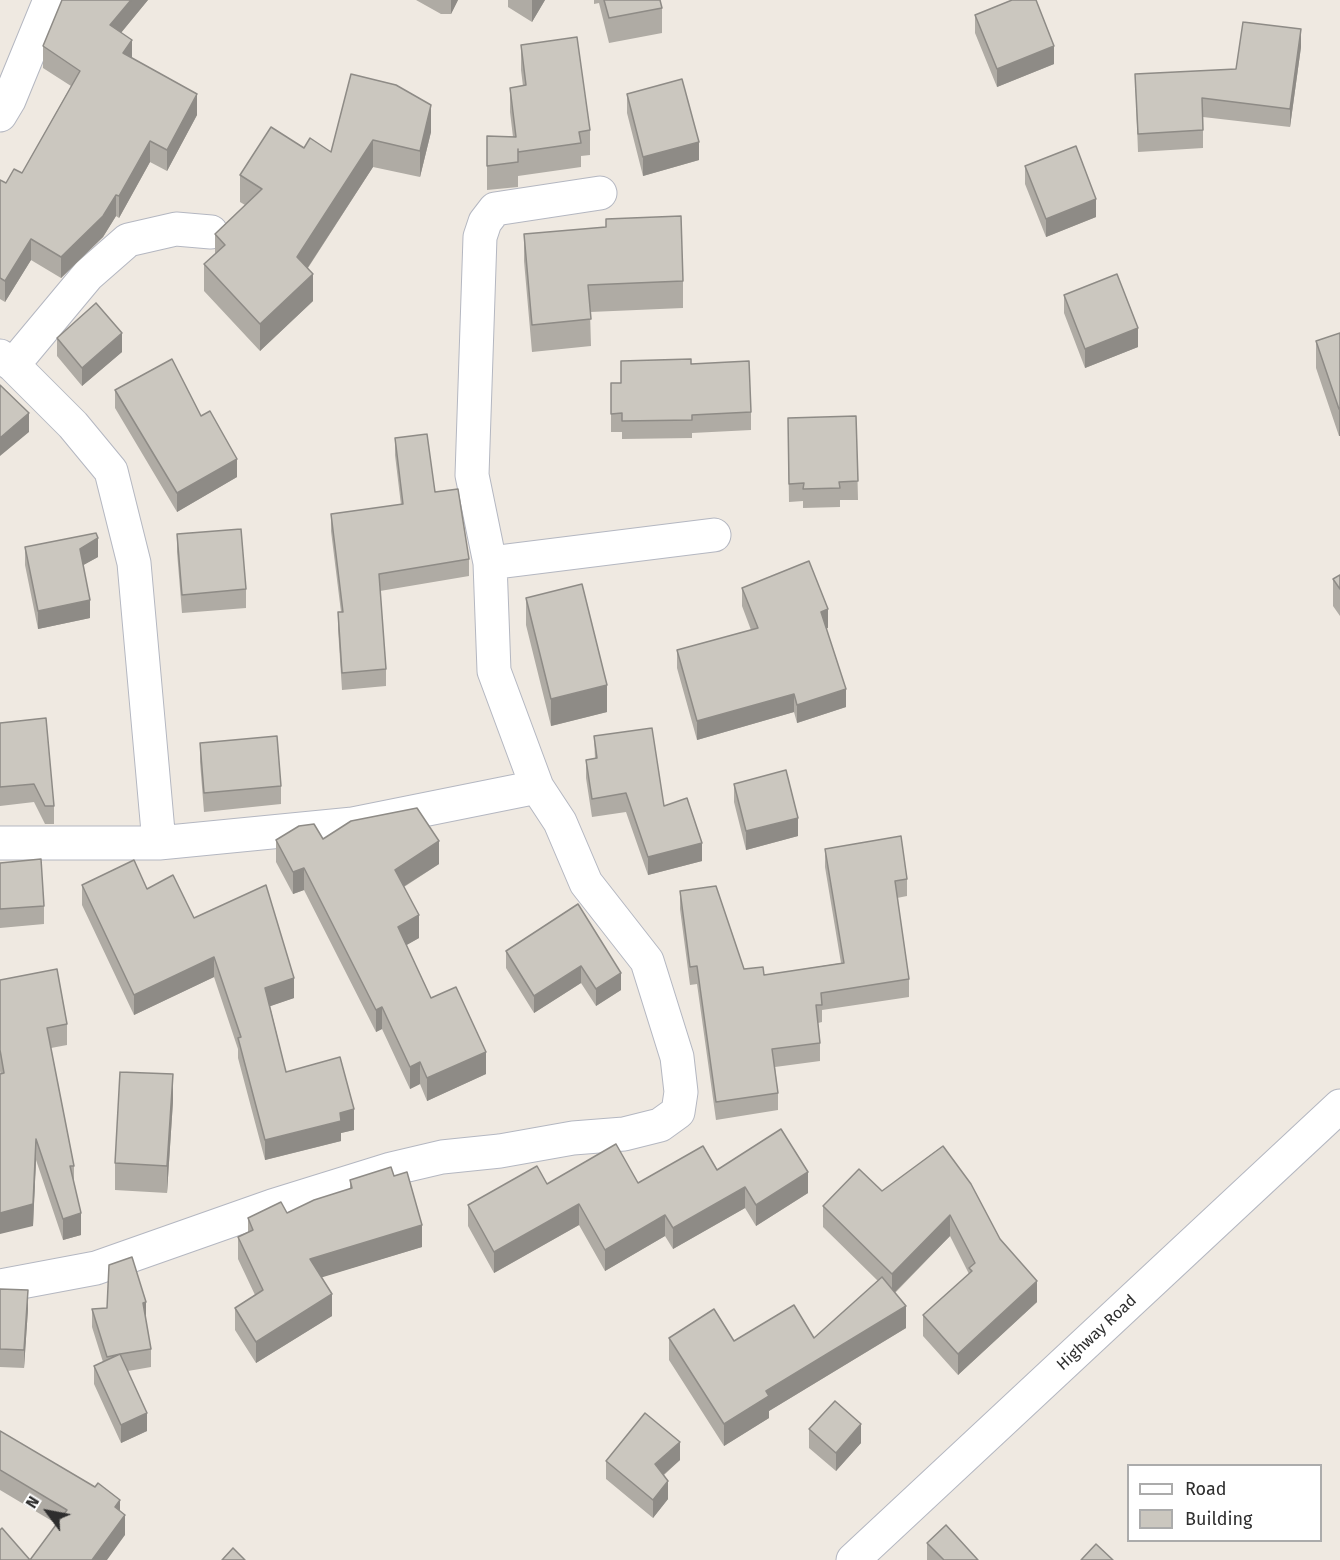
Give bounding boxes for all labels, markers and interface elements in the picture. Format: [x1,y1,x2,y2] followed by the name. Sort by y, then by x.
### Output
[1053,1291,1141,1375] street label: Highway Road
[1127,1464,1322,1542] legend
[1185,1478,1227,1500] text: Road
[18,1482,78,1542] north arrow
[21,1493,43,1512] text: N
[1185,1508,1252,1530] text: Building

